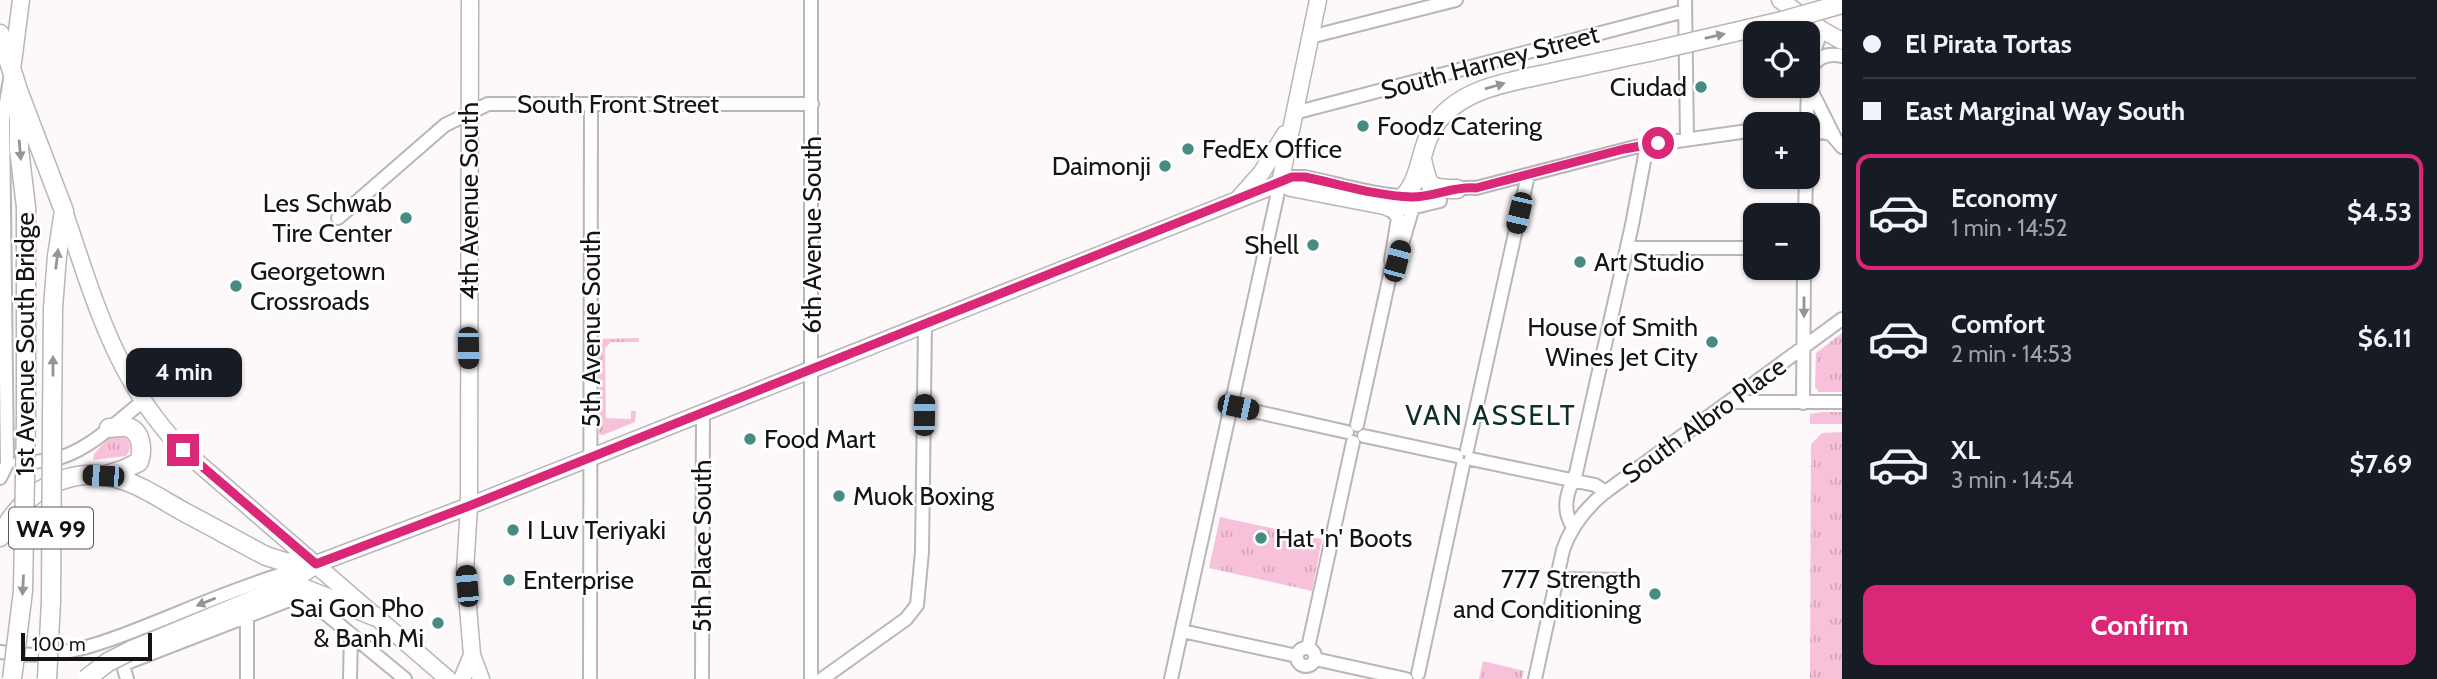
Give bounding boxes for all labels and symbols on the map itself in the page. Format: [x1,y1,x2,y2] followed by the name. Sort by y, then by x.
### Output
[1378,17,1603,106] street label: South Harney Street
[1704,31,1726,42] one-way arrow
[1610,71,1687,103] place label: Ciudad
[1693,79,1709,95] marker: Ciudad
[1485,81,1506,91] one-way arrow
[517,88,719,120] street label: South Front Street
[453,102,485,300] street label: 4th Avenue South
[1377,110,1543,142] place label: Foodz Catering
[1355,118,1371,134] marker: Foodz Catering
[1642,127,1674,159] route start
[1202,133,1342,165] place label: FedEx Office
[796,136,828,334] street label: 6th Avenue South
[15,139,26,161] one-way arrow
[1180,141,1196,157] marker: FedEx Office
[1052,150,1151,182] place label: Daimonji
[1157,158,1173,174] marker: Daimonji
[263,187,393,249] place label: Les Schwab Tire Center
[1505,190,1534,236] car
[398,210,414,226] marker: Les Schwab Tire Center
[9,212,41,476] street label: 1st Avenue South Bridge
[1244,229,1299,261] place label: Shell
[575,230,607,428] street label: 5th Avenue South
[1305,237,1321,253] marker: Shell
[1382,238,1413,284] car
[1594,246,1704,278] place label: Art Studio
[52,248,63,270] one-way arrow
[1572,254,1588,270] marker: Art Studio
[250,255,386,317] place label: Georgetown Crossroads
[228,278,244,294] marker: Georgetown Crossroads
[1798,296,1810,318] one-way arrow
[1527,311,1698,373] place label: House of Smith Wines Jet City
[458,327,479,369] car
[1704,334,1720,350] marker: House of Smith Wines Jet City
[125,349,241,398] callout: 4 min
[1616,350,1792,490] street label: South Albro Place
[47,355,58,377] one-way arrow
[1216,392,1261,422] car
[914,394,935,436] car
[1405,398,1577,432] district label: VAN ASSELT
[764,423,876,455] place label: Food Mart
[742,431,758,447] marker: Food Mart
[167,434,199,466] route end
[686,460,718,632] street label: 5th Place South
[82,464,125,488] car
[853,480,995,512] place label: Muok Boxing
[831,488,847,504] marker: Muok Boxing
[9,508,93,548] road number: WA 99
[527,514,666,546] place label: I Luv Teriyaki
[505,522,521,538] marker: I Luv Teriyaki
[1275,522,1412,554] place label: Hat 'n' Boots
[1253,530,1269,546] marker: Hat 'n' Boots
[1453,563,1642,625] place label: 777 Strength and Conditioning
[455,564,480,608] car
[523,564,634,596] place label: Enterprise
[501,572,517,588] marker: Enterprise
[17,575,28,597] one-way arrow
[1647,586,1663,602] marker: 777 Strength and Conditioning
[290,592,424,654] place label: Sai Gon Pho & Banh Mi
[195,596,216,607] one-way arrow
[430,615,446,631] marker: Sai Gon Pho & Banh Mi
[21,630,152,662] scale bar

